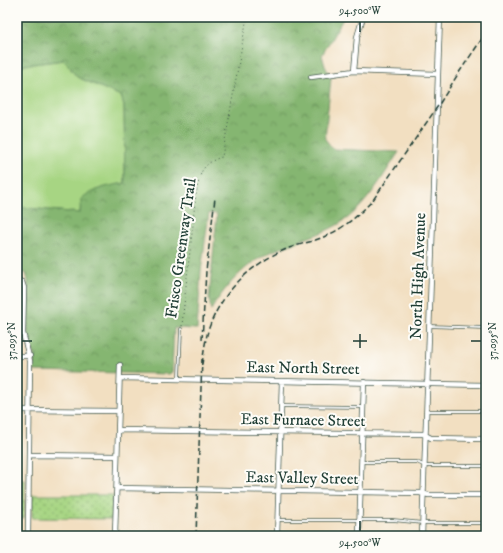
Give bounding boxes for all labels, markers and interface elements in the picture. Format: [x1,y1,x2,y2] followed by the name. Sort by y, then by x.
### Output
[338,5,382,17] text: 94.500°W
[161,176,201,319] street label: Frisco Greenway Trail
[406,212,430,340] street label: North High Avenue
[6,322,18,360] text: 37.095°N
[487,322,499,360] text: 37.095°N
[246,357,360,379] street label: East North Street
[240,409,366,431] street label: East Furnace Street
[245,467,359,489] street label: East Valley Street
[338,537,382,549] text: 94.500°W

